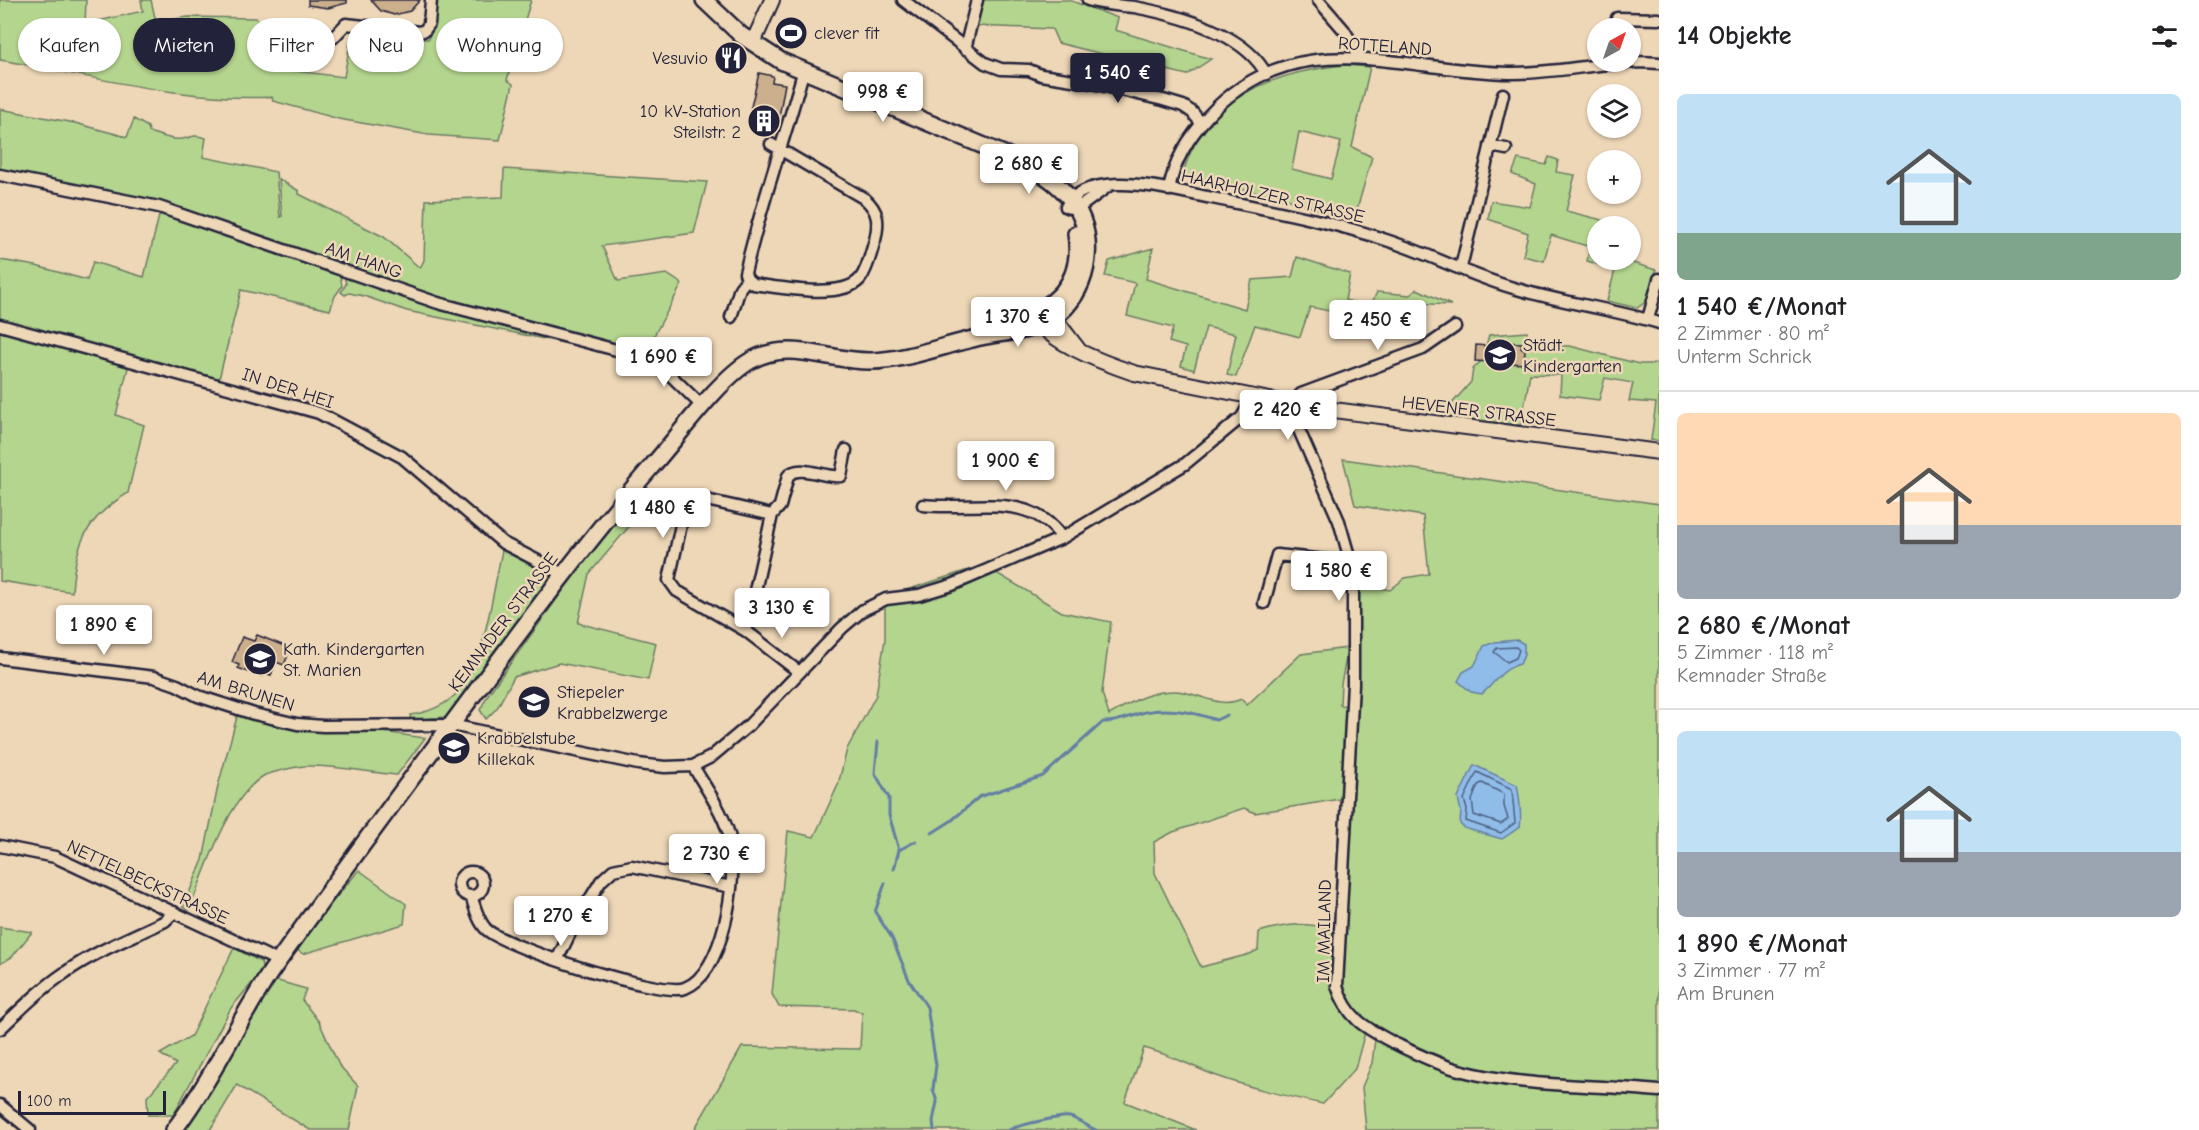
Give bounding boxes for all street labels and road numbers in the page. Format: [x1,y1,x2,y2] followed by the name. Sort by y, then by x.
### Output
[1337,33,1433,60] street label: ROTTELAND
[1179,165,1367,228] street label: HAARHOLZER STRASSE
[323,238,405,283] street label: AM HANG
[240,364,336,413] street label: IN DER HEI
[1401,392,1557,431] street label: HEVENER STRASSE
[444,549,563,696] street label: KEMNADER STRASSE
[195,667,297,716] street label: AM BRUNEN
[64,836,232,929] street label: NETTELBECKSTRASSE
[1313,879,1336,983] street label: IM MAILAND

